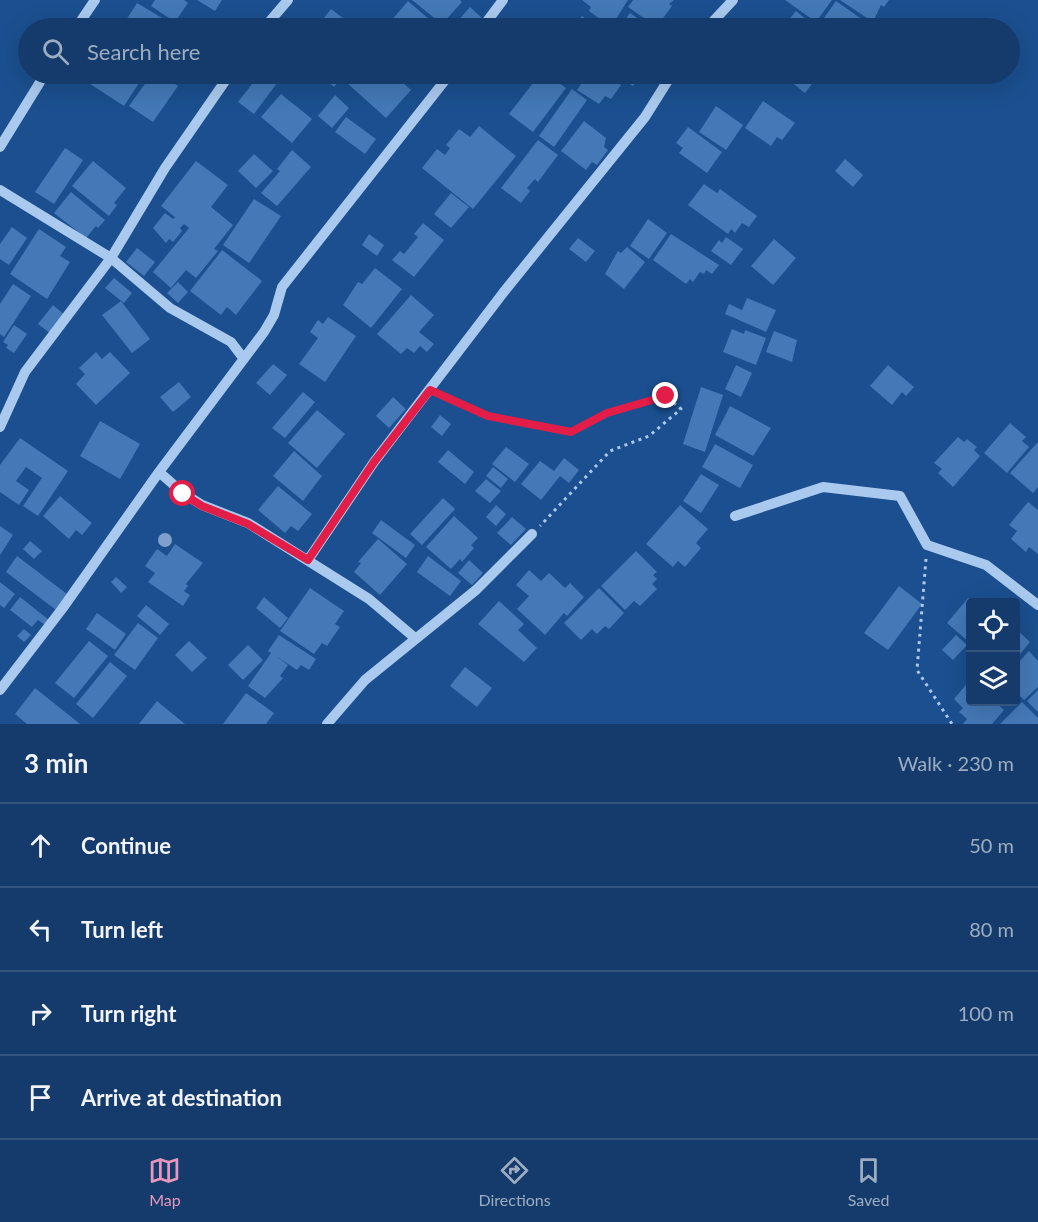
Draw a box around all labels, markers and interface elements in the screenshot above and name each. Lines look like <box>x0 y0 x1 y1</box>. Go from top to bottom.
search box <box>18 18 1020 84</box>
icon: search <box>39 35 72 68</box>
text: Search here <box>87 38 200 65</box>
route end <box>652 382 678 408</box>
route start <box>169 480 195 506</box>
map controls <box>966 598 1020 706</box>
button: locate <box>966 598 1020 652</box>
button: layers <box>966 652 1020 706</box>
text: 3 min <box>24 747 88 779</box>
text: Walk · 230 m <box>898 751 1014 775</box>
icon: ahead <box>24 829 57 862</box>
text: Continue <box>81 832 171 859</box>
text: 50 m <box>969 833 1014 857</box>
icon: left <box>24 913 57 946</box>
text: Turn left <box>81 916 163 943</box>
text: 80 m <box>969 917 1014 941</box>
icon: right <box>24 997 57 1030</box>
text: Turn right <box>81 1000 176 1027</box>
text: 100 m <box>958 1001 1014 1025</box>
icon: arrive <box>24 1081 57 1114</box>
text: Arrive at destination <box>81 1084 282 1111</box>
tab: Map <box>148 1154 181 1209</box>
tab: Directions <box>478 1154 551 1209</box>
tab: Saved <box>848 1154 889 1209</box>

